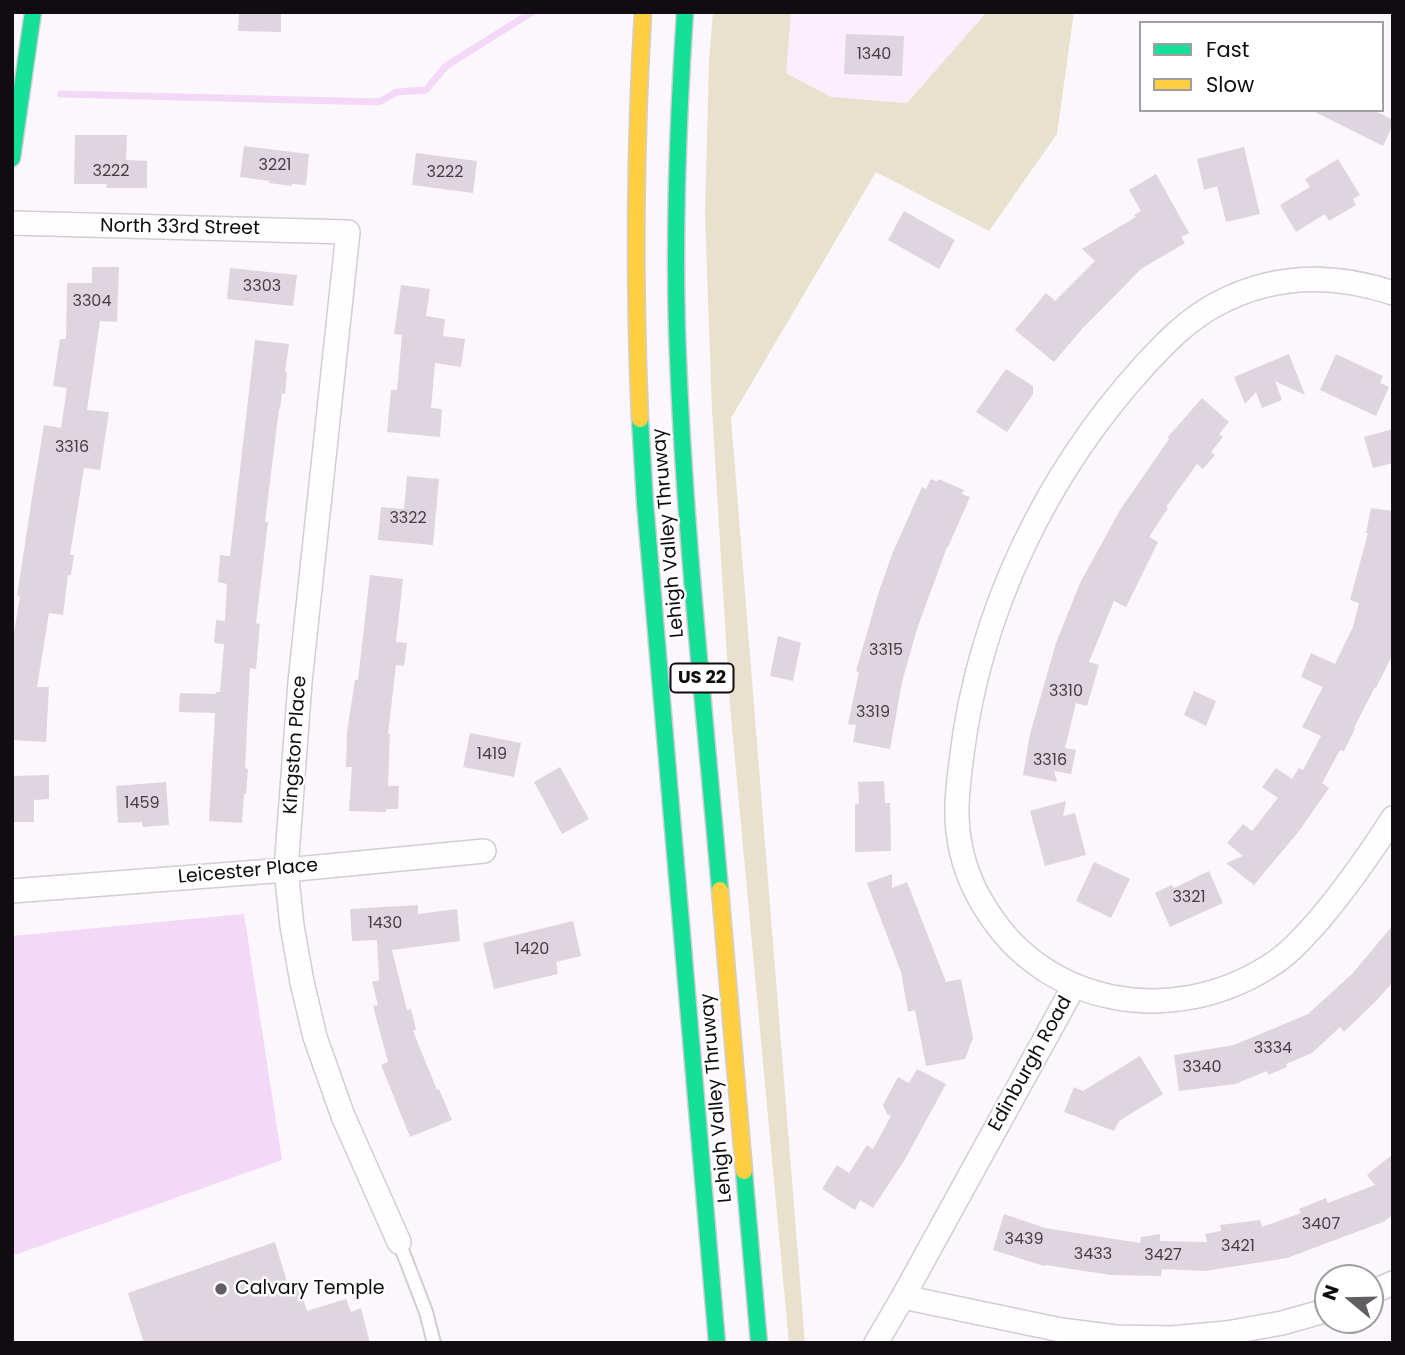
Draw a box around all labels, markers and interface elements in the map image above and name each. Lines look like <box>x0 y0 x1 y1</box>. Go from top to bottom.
legend <box>1139 21 1384 112</box>
text: Fast <box>1206 35 1249 64</box>
house number: 1340 <box>857 45 891 65</box>
text: Slow <box>1206 70 1254 99</box>
house number: 3221 <box>259 156 291 176</box>
house number: 3222 <box>92 162 130 182</box>
house number: 3222 <box>426 163 464 183</box>
street label: North 33rd Street <box>100 215 260 241</box>
house number: 3303 <box>243 277 281 297</box>
house number: 3304 <box>73 292 111 312</box>
street label: Lehigh Valley Thruway <box>648 427 690 639</box>
house number: 3316 <box>55 438 89 458</box>
house number: 3322 <box>389 509 427 529</box>
house number: 3315 <box>869 641 903 661</box>
road number: US 22 <box>670 664 734 692</box>
street label: Kingston Place <box>280 675 312 815</box>
house number: 3310 <box>1049 682 1083 702</box>
house number: 3319 <box>856 703 890 723</box>
house number: 1419 <box>477 745 507 765</box>
house number: 3316 <box>1033 751 1067 771</box>
house number: 1459 <box>124 794 160 814</box>
street label: Leicester Place <box>177 855 319 889</box>
house number: 3321 <box>1172 888 1206 908</box>
house number: 1430 <box>368 914 402 934</box>
house number: 1420 <box>515 940 549 960</box>
street label: Lehigh Valley Thruway <box>696 992 738 1204</box>
street label: Edinburgh Road <box>984 992 1078 1136</box>
house number: 3334 <box>1254 1039 1292 1059</box>
house number: 3340 <box>1183 1058 1221 1078</box>
house number: 3407 <box>1302 1215 1340 1235</box>
house number: 3439 <box>1005 1230 1043 1250</box>
house number: 3421 <box>1221 1237 1255 1257</box>
house number: 3433 <box>1074 1245 1112 1265</box>
house number: 3427 <box>1144 1246 1182 1266</box>
north arrow <box>1314 1264 1384 1334</box>
place label: Calvary Temple <box>235 1278 384 1300</box>
marker: Calvary Temple <box>213 1281 229 1297</box>
text: N <box>1315 1282 1346 1304</box>

